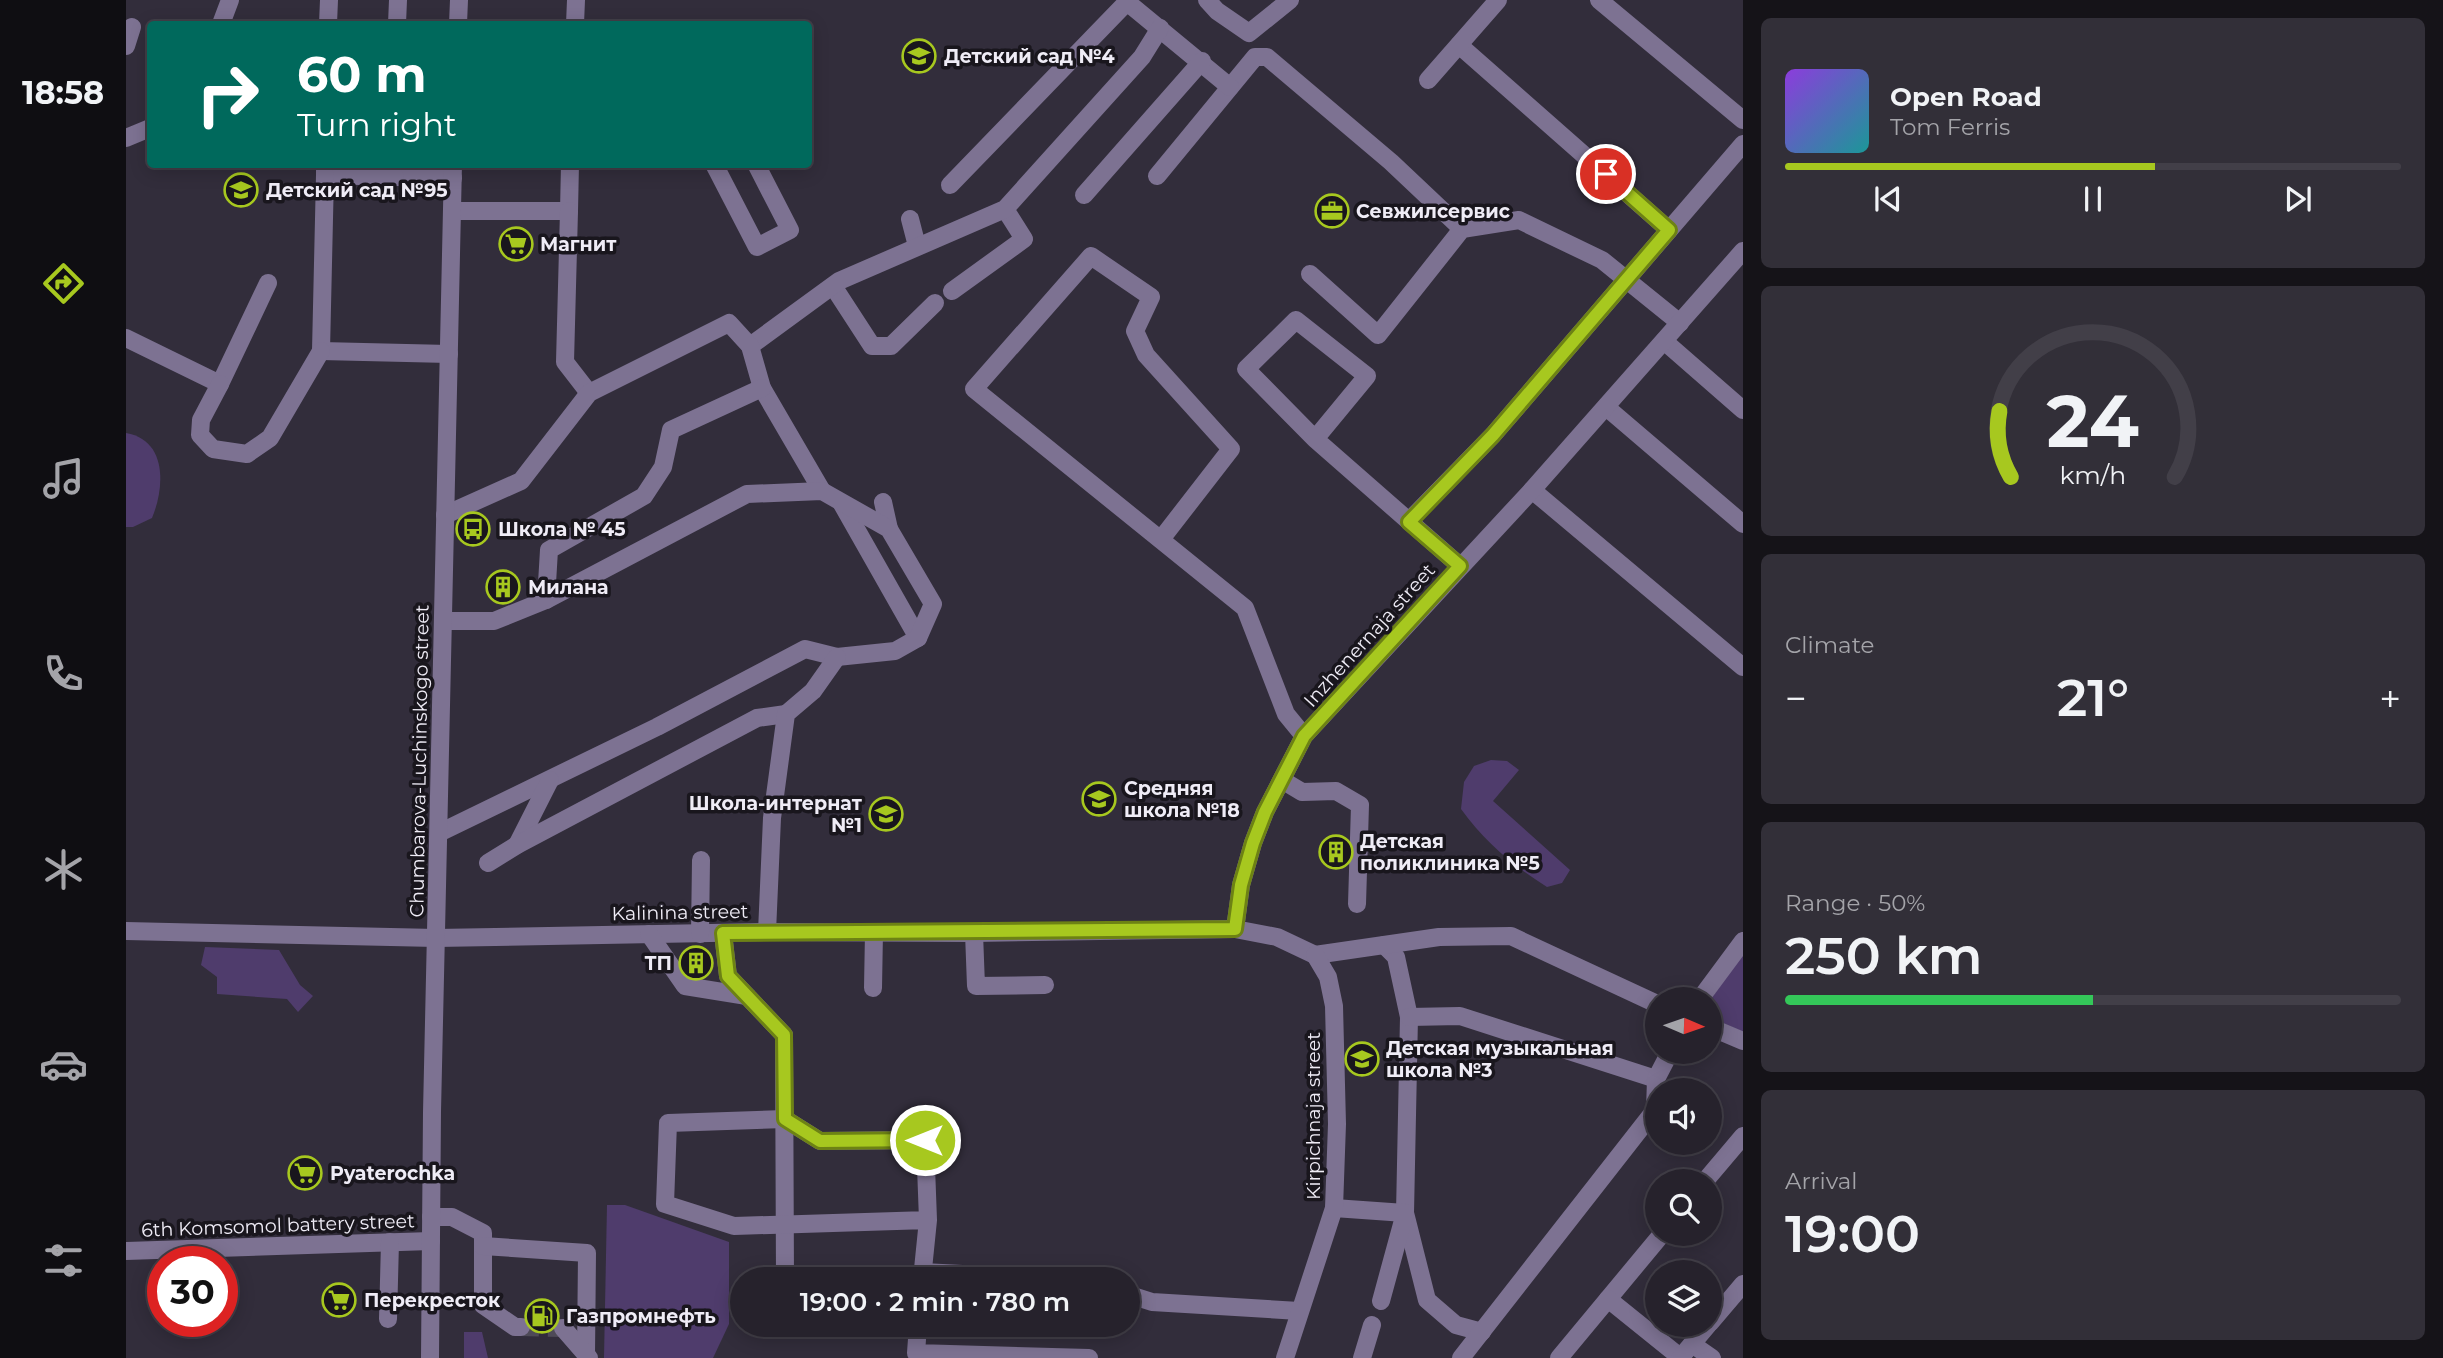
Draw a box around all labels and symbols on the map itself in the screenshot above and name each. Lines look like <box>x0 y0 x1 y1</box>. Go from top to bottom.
school or university icon: Детский сад №4 <box>900 37 938 75</box>
place label: Детский сад №4 <box>944 45 1115 68</box>
pin <box>1576 144 1636 204</box>
school or university icon: Детский сад №95 <box>222 171 260 209</box>
place label: Детский сад №95 <box>266 179 448 202</box>
office icon: Севжилсервис <box>1313 192 1351 230</box>
place label: Севжилсервис <box>1356 200 1510 223</box>
supermarket icon: Магнит <box>497 225 535 263</box>
place label: Магнит <box>540 233 617 256</box>
bus stop icon: Школа № 45 <box>454 510 492 548</box>
place label: Школа № 45 <box>498 518 625 541</box>
street label: Inzhenernaja street <box>1299 559 1440 712</box>
building icon: Милана <box>484 568 522 606</box>
place label: Милана <box>528 576 609 599</box>
street label: Chumbarova-Luchinskogo street <box>405 604 434 918</box>
place label: Средняя школа №18 <box>1124 777 1240 822</box>
school or university icon: Средняя школа №18 <box>1080 780 1118 818</box>
place label: Школа-интернат №1 <box>689 792 863 837</box>
school or university icon: Школа-интернат №1 <box>867 795 905 833</box>
place label: Детская поликлиника №5 <box>1360 830 1540 875</box>
building icon: Детская поликлиника №5 <box>1317 833 1355 871</box>
street label: Kalinina street <box>611 900 749 925</box>
building icon: ТП <box>677 944 715 982</box>
place label: ТП <box>644 952 672 975</box>
north arrow <box>1645 987 1722 1064</box>
street label: Kirpichnaja street <box>1302 1032 1325 1200</box>
place label: Детская музыкальная школа №3 <box>1386 1037 1614 1082</box>
school or university icon: Детская музыкальная школа №3 <box>1343 1040 1381 1078</box>
position arrow <box>888 1103 962 1177</box>
supermarket icon: Pyaterochka <box>286 1154 324 1192</box>
place label: Pyaterochka <box>330 1162 455 1185</box>
street label: 6th Komsomol battery street <box>141 1209 415 1242</box>
speed limit sign: 30 <box>147 1246 238 1337</box>
supermarket icon: Перекресток <box>320 1281 358 1319</box>
place label: Перекресток <box>364 1289 501 1312</box>
fuel station icon: Газпромнефть <box>523 1297 561 1335</box>
place label: Газпромнефть <box>566 1305 716 1328</box>

